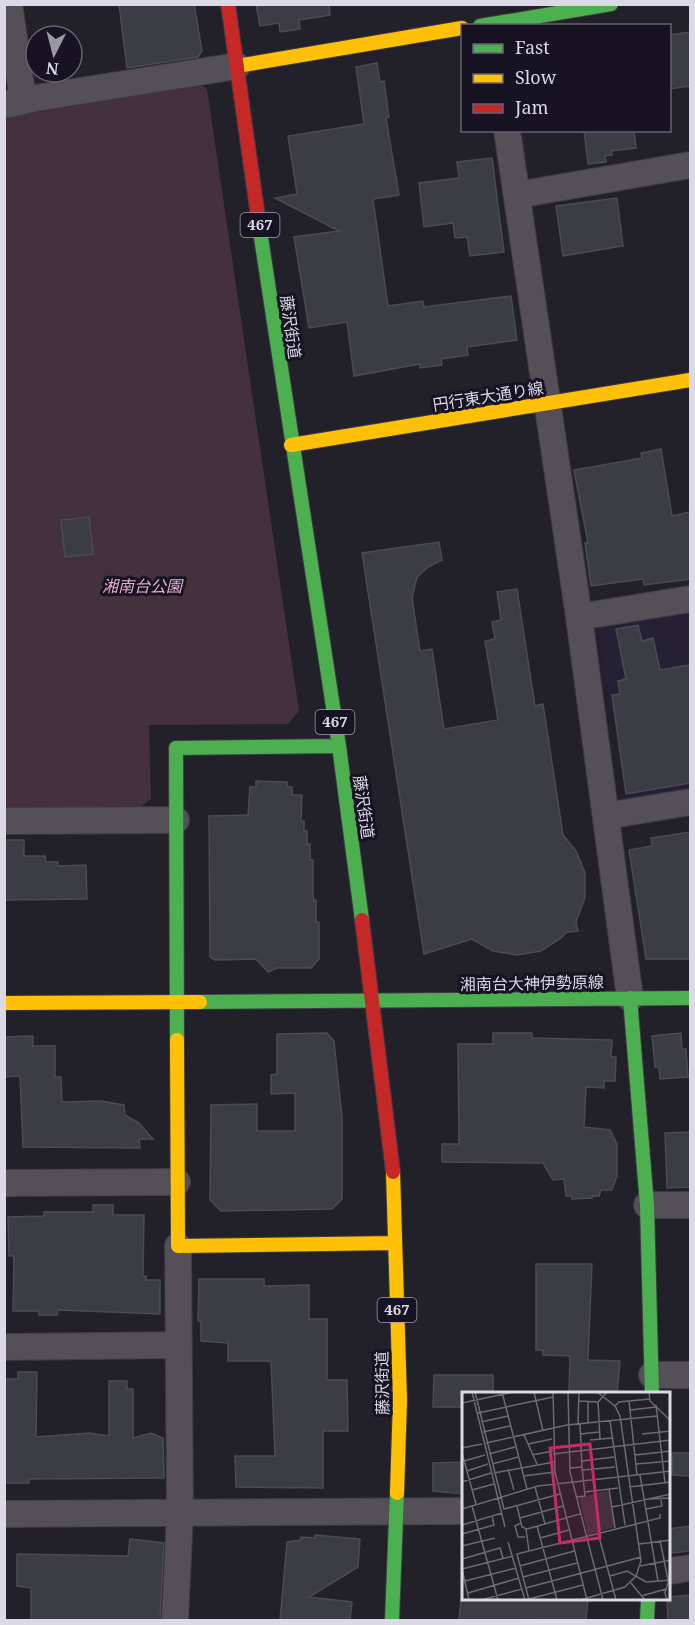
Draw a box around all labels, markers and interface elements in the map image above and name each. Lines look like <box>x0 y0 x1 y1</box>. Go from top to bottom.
north arrow <box>24 24 84 84</box>
legend <box>461 24 671 132</box>
text: Fast <box>515 35 550 59</box>
text: N <box>45 57 60 81</box>
text: Slow <box>515 65 557 89</box>
text: Jam <box>514 95 549 119</box>
road number: 467 <box>240 213 280 237</box>
street label: 藤沢街道 <box>276 294 306 360</box>
street label: 円行東大通り線 <box>431 376 545 416</box>
park label: 湘南台公園 <box>102 575 184 597</box>
road number: 467 <box>316 710 354 734</box>
street label: 藤沢街道 <box>349 774 379 840</box>
street label: 湘南台大神伊勢原線 <box>460 971 604 995</box>
road number: 467 <box>378 1298 416 1322</box>
street label: 藤沢街道 <box>370 1351 394 1415</box>
inset map <box>462 1392 671 1601</box>

